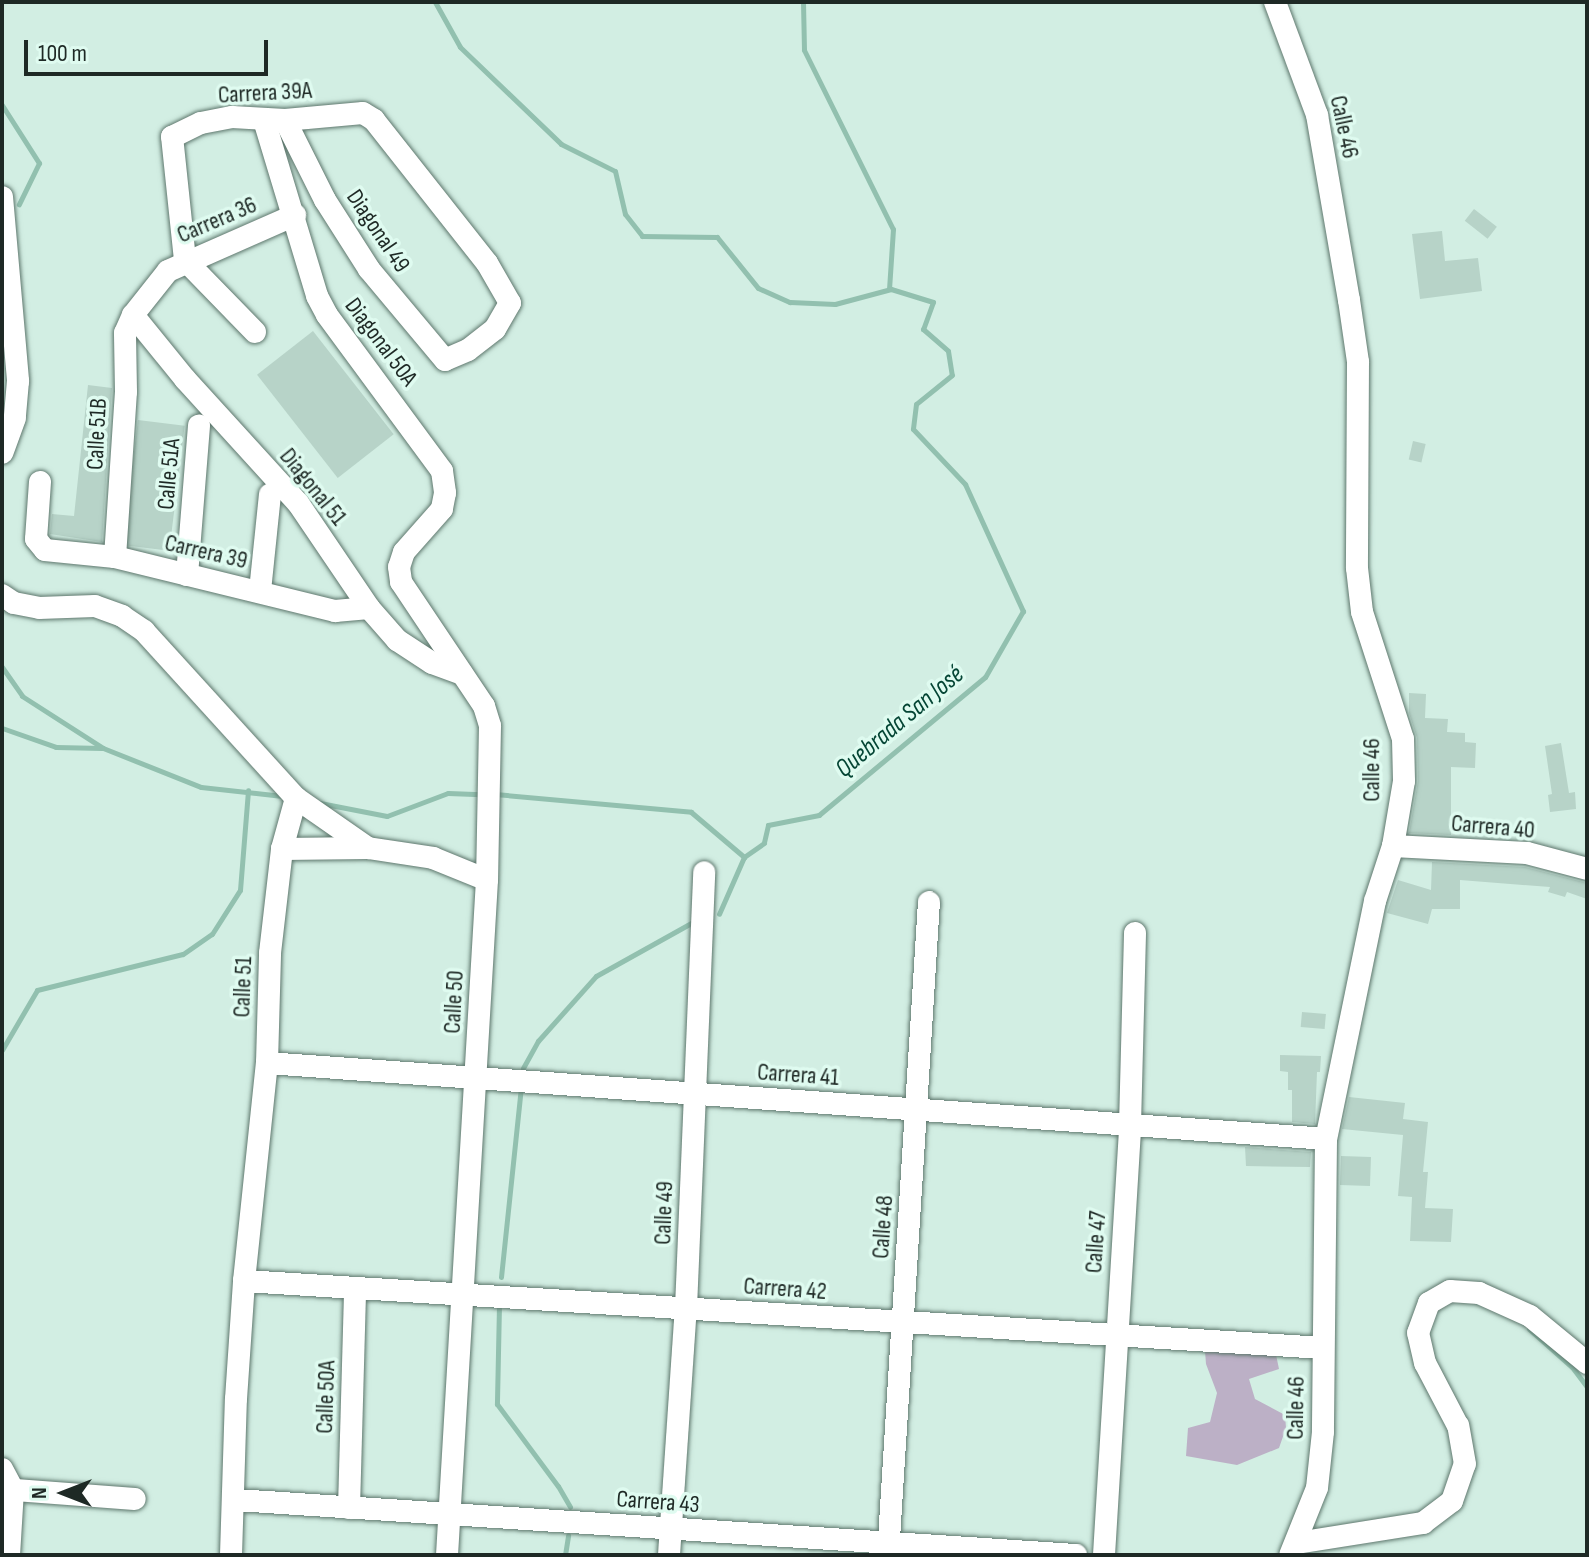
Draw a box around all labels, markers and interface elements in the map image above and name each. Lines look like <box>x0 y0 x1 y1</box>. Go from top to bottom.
scale bar <box>28 24 272 74</box>
text: 100 m <box>38 39 87 68</box>
street label: Carrera 39A <box>217 76 313 110</box>
street label: Calle 46 <box>1323 93 1365 161</box>
street label: Diagonal 49 <box>340 184 416 278</box>
street label: Carrera 36 <box>173 190 261 250</box>
street label: Diagonal 50A <box>338 292 424 392</box>
street label: Calle 51B <box>81 397 113 471</box>
street label: Calle 51A <box>152 437 186 511</box>
street label: Diagonal 51 <box>273 443 353 531</box>
street label: Carrera 39 <box>162 529 250 575</box>
water label: Quebrada San José <box>829 659 971 785</box>
street label: Calle 46 <box>1358 738 1386 802</box>
street label: Carrera 40 <box>1450 809 1536 845</box>
street label: Calle 51 <box>228 956 258 1018</box>
street label: Calle 50 <box>438 970 470 1034</box>
street label: Carrera 41 <box>756 1058 840 1092</box>
street label: Calle 49 <box>648 1181 680 1245</box>
street label: Calle 48 <box>866 1194 900 1260</box>
street label: Calle 47 <box>1079 1210 1113 1274</box>
street label: Carrera 42 <box>743 1272 827 1306</box>
street label: Calle 50A <box>310 1360 342 1434</box>
street label: Calle 46 <box>1281 1376 1311 1440</box>
north arrow <box>24 1453 104 1533</box>
street label: Carrera 43 <box>615 1485 701 1519</box>
text: N <box>26 1487 53 1499</box>

